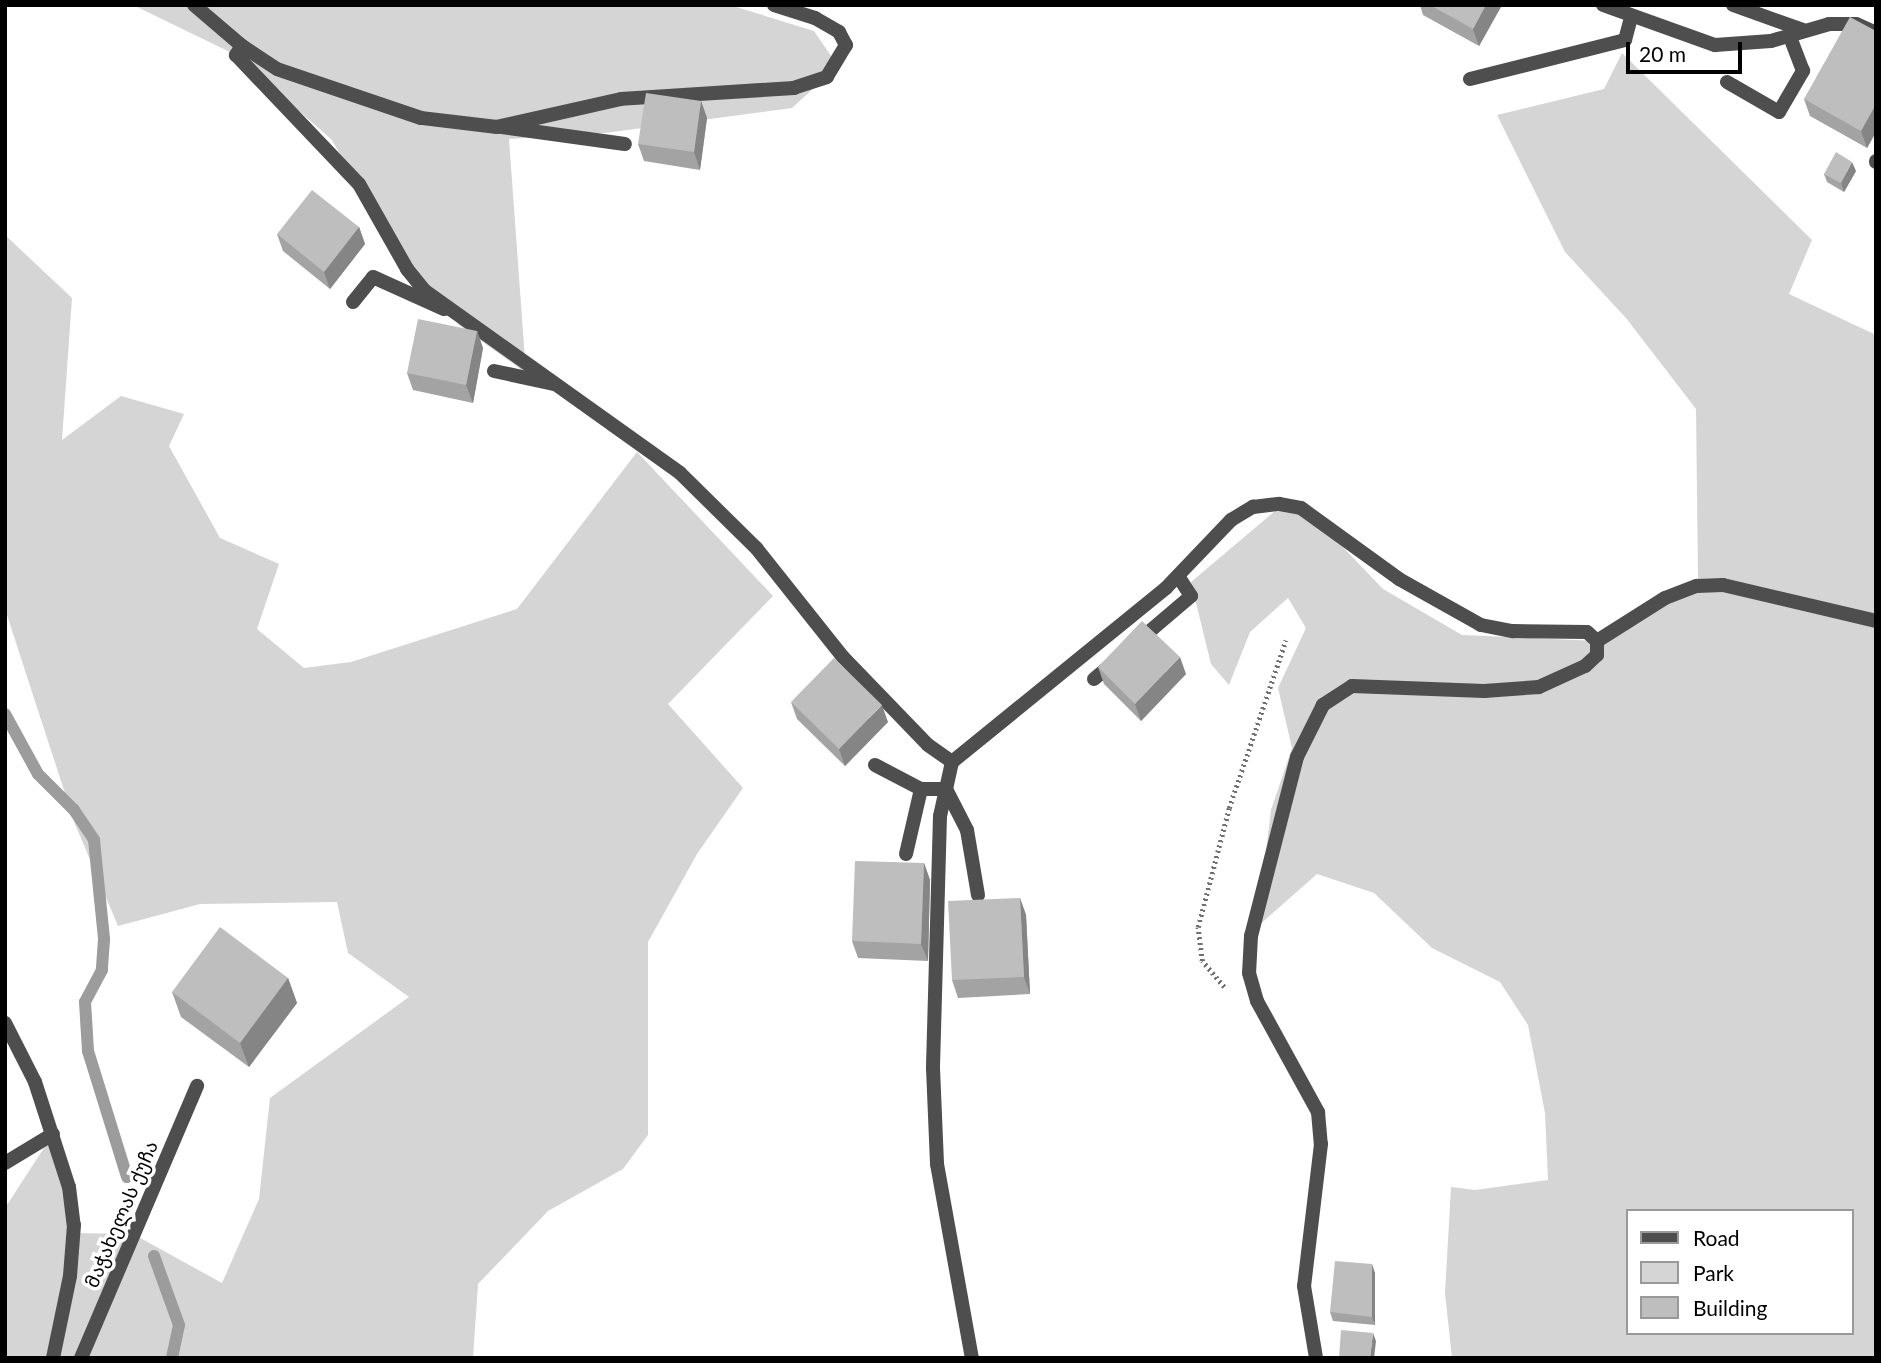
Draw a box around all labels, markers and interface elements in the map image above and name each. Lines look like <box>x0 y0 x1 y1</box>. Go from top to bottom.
scale bar <box>1629 28 1744 72</box>
text: 20 m <box>1639 41 1686 66</box>
street label: მაჭახელას ქუჩა <box>80 1137 162 1291</box>
legend <box>1626 1209 1853 1335</box>
text: Road <box>1693 1225 1740 1250</box>
text: Park <box>1693 1260 1734 1285</box>
text: Building <box>1693 1295 1768 1320</box>

